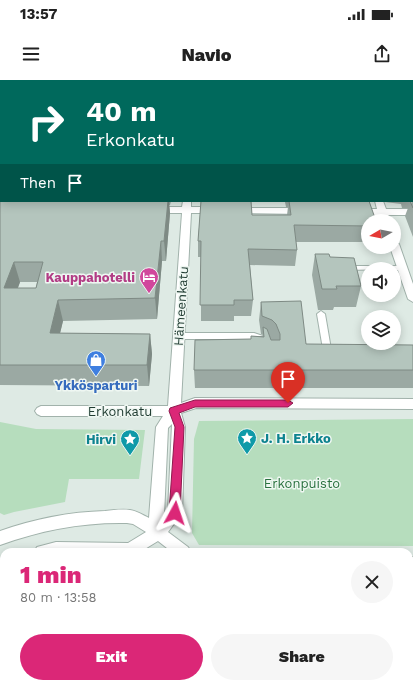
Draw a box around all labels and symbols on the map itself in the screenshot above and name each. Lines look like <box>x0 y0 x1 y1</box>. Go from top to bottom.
north arrow <box>361 214 401 254</box>
hotel icon: Kauppahotelli <box>138 266 160 294</box>
street label: Hämeenkatu <box>171 266 191 346</box>
place label: Kauppahotelli <box>45 270 135 285</box>
shop icon: Ykkösparturi <box>85 349 107 377</box>
pin <box>271 362 305 403</box>
place label: Ykkösparturi <box>54 378 138 393</box>
street label: Erkonkatu <box>88 404 152 419</box>
place icon: J. H. Erkko <box>236 427 258 455</box>
place icon: Hirvi <box>119 428 141 456</box>
place label: J. H. Erkko <box>261 431 331 446</box>
place label: Hirvi <box>86 432 116 447</box>
park label: Erkonpuisto <box>264 476 340 491</box>
position arrow <box>154 492 196 534</box>

